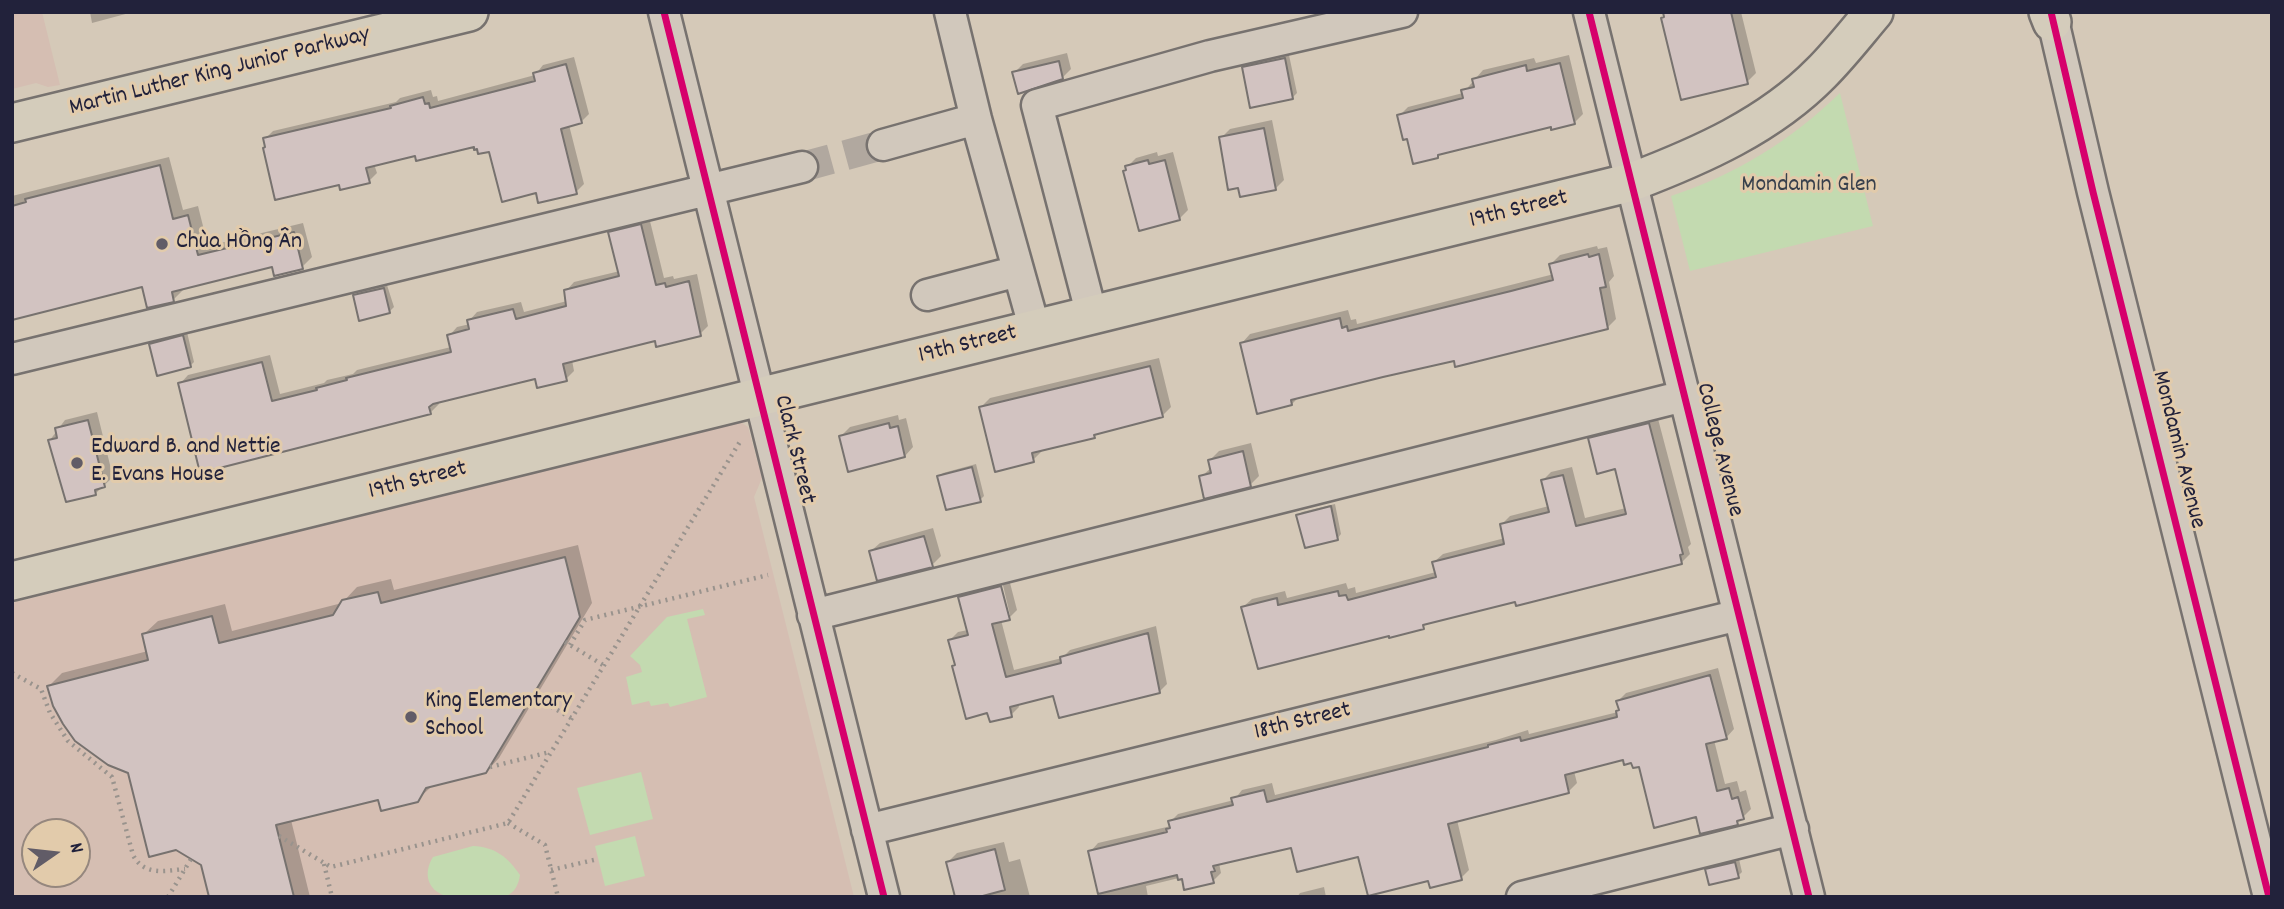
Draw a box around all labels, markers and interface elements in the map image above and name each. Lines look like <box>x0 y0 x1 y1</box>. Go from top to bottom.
street label: Martin Luther King Junior Parkway <box>67 22 373 124</box>
park label: Mondamin Glen <box>1741 173 1877 201</box>
street label: 19th Street <box>1467 185 1571 237</box>
place label: Chùa Hồng Ân <box>176 230 302 258</box>
marker: Chùa Hồng Ân <box>154 236 170 252</box>
street label: 19th Street <box>916 320 1020 372</box>
street label: Mondamin Avenue <box>2143 368 2211 532</box>
street label: College Avenue <box>1687 380 1749 520</box>
street label: Clark Street <box>766 392 820 508</box>
place label: Edward B. and Nettie E. Evans House <box>91 435 281 491</box>
marker: Edward B. and Nettie E. Evans House <box>69 455 85 471</box>
street label: 19th Street <box>366 456 470 508</box>
place label: King Elementary School <box>425 689 572 745</box>
street label: 18th Street <box>1252 697 1354 749</box>
marker: King Elementary School <box>403 709 419 725</box>
north arrow <box>21 818 91 888</box>
text: N <box>61 840 89 856</box>

